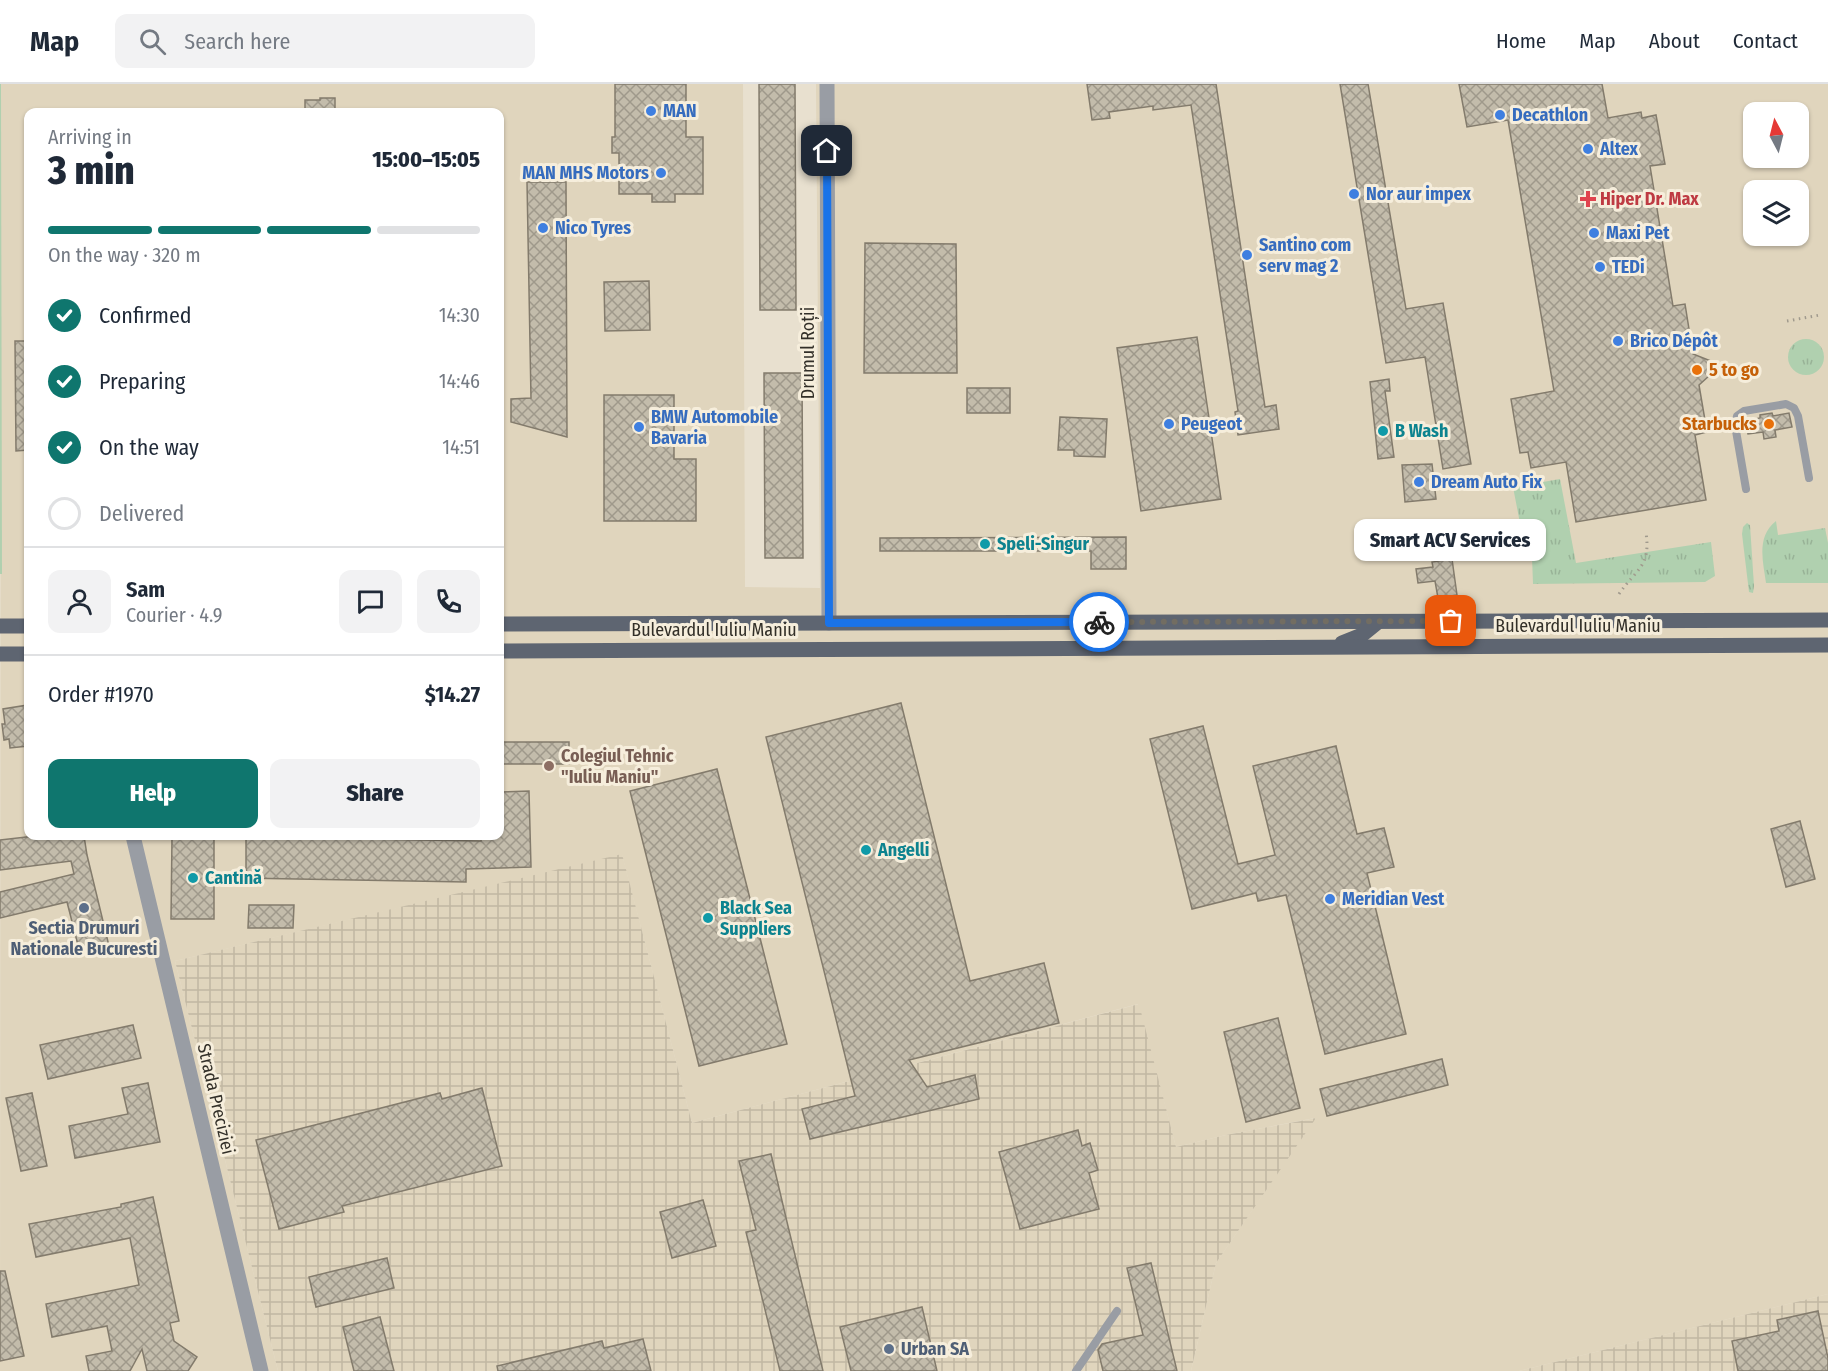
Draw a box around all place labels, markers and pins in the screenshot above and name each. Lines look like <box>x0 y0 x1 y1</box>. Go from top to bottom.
place label: MAN <box>663 100 697 122</box>
marker: MAN <box>644 104 658 118</box>
place label: Decathlon <box>1512 104 1588 126</box>
marker: Decathlon <box>1493 108 1507 122</box>
pin <box>801 125 852 176</box>
place label: Altex <box>1599 138 1639 160</box>
marker: Altex <box>1581 142 1595 156</box>
place label: MAN MHS Motors <box>522 162 649 184</box>
marker: MAN MHS Motors <box>654 166 668 180</box>
place label: Nor aur impex <box>1366 183 1471 205</box>
marker: Nor aur impex <box>1347 187 1361 201</box>
place label: Hiper Dr. Max <box>1600 188 1699 210</box>
marker: Hiper Dr. Max <box>1581 192 1595 206</box>
place label: Nico Tyres <box>555 217 631 239</box>
marker: Nico Tyres <box>536 221 550 235</box>
place label: Maxi Pet <box>1606 222 1670 244</box>
marker: Maxi Pet <box>1587 226 1601 240</box>
place label: Santino com serv mag 2 <box>1259 234 1351 277</box>
marker: Santino com serv mag 2 <box>1240 248 1254 262</box>
place label: TEDi <box>1612 256 1645 278</box>
marker: TEDi <box>1593 260 1607 274</box>
place label: Brico Dépôt <box>1630 330 1718 352</box>
marker: Brico Dépôt <box>1611 334 1625 348</box>
place label: 5 to go <box>1709 359 1759 381</box>
marker: 5 to go <box>1690 363 1704 377</box>
place label: BMW Automobile Bavaria <box>651 406 778 449</box>
place label: Peugeot <box>1181 413 1243 435</box>
place label: Starbucks <box>1682 413 1757 435</box>
marker: Peugeot <box>1162 417 1176 431</box>
marker: Starbucks <box>1762 417 1776 431</box>
marker: BMW Automobile Bavaria <box>632 420 646 434</box>
place label: B Wash <box>1395 420 1448 442</box>
marker: B Wash <box>1376 424 1390 438</box>
place label: Dream Auto Fix <box>1431 471 1543 493</box>
marker: Dream Auto Fix <box>1412 475 1426 489</box>
callout: Smart ACV Services <box>1355 519 1547 561</box>
place label: Speli-Singur <box>997 533 1089 555</box>
marker: Speli-Singur <box>978 537 992 551</box>
pin <box>1425 595 1476 646</box>
place label: Colegiul Tehnic "Iuliu Maniu" <box>561 745 674 788</box>
marker: Colegiul Tehnic "Iuliu Maniu" <box>542 759 556 773</box>
place label: Angelli <box>877 839 929 861</box>
marker: Angelli <box>859 843 873 857</box>
place label: Cantină <box>205 867 262 889</box>
marker: Cantină <box>186 871 200 885</box>
place label: Meridian Vest <box>1342 888 1445 910</box>
marker: Meridian Vest <box>1323 892 1337 906</box>
place label: Black Sea Suppliers <box>720 897 792 940</box>
marker: Sectia Drumuri Nationale Bucuresti <box>77 901 91 915</box>
marker: Black Sea Suppliers <box>701 911 715 925</box>
place label: Sectia Drumuri Nationale Bucuresti <box>11 917 157 960</box>
place label: Urban SA <box>901 1338 969 1360</box>
marker: Urban SA <box>882 1342 896 1356</box>

